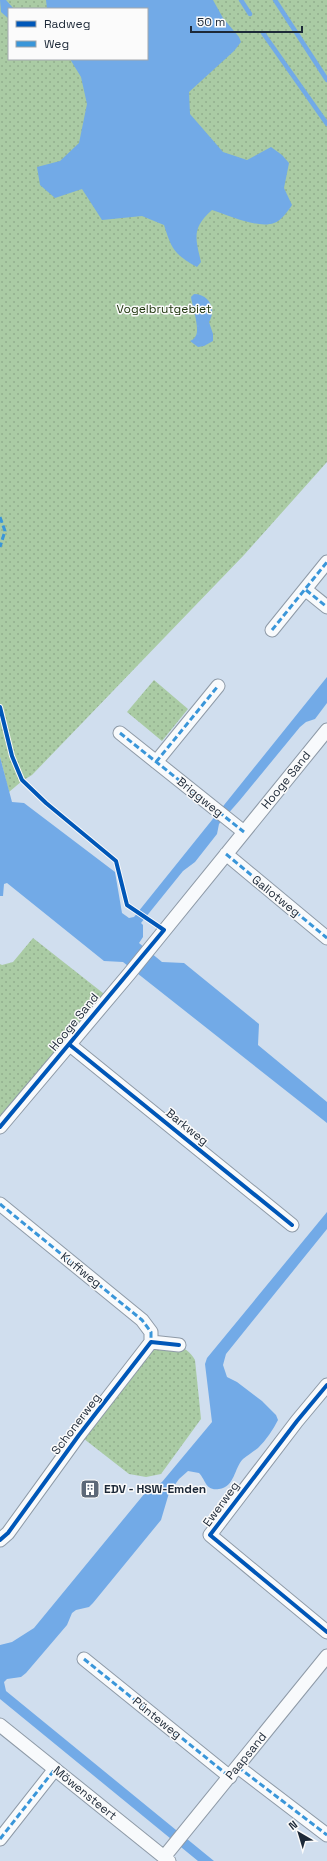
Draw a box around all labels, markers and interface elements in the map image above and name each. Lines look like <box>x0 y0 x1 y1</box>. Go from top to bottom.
legend <box>8 8 148 60</box>
scale bar <box>191 8 302 34</box>
text: 50 m <box>197 14 225 30</box>
text: Radweg <box>44 16 90 32</box>
text: Weg <box>44 36 69 52</box>
park label: Vogelbrutgebiet <box>117 301 211 317</box>
street label: Hooge Sand <box>258 748 314 812</box>
street label: Briggweg <box>174 773 226 821</box>
street label: Galiotweg <box>249 872 303 920</box>
street label: Hooge Sand <box>46 990 102 1054</box>
street label: Barkweg <box>162 1105 212 1149</box>
street label: Kuffweg <box>57 1249 105 1291</box>
street label: Schonerweg <box>48 1390 104 1458</box>
building icon: EDV - HSW-Emden <box>79 1478 101 1500</box>
street label: Ewerweg <box>199 1478 243 1530</box>
place label: EDV - HSW-Emden <box>104 1481 206 1497</box>
street label: Pünteweg <box>129 1693 185 1743</box>
street label: Paapsand <box>222 1729 270 1783</box>
street label: Möwensteert <box>50 1762 120 1824</box>
north arrow <box>279 1813 319 1853</box>
text: N <box>286 1817 300 1833</box>

